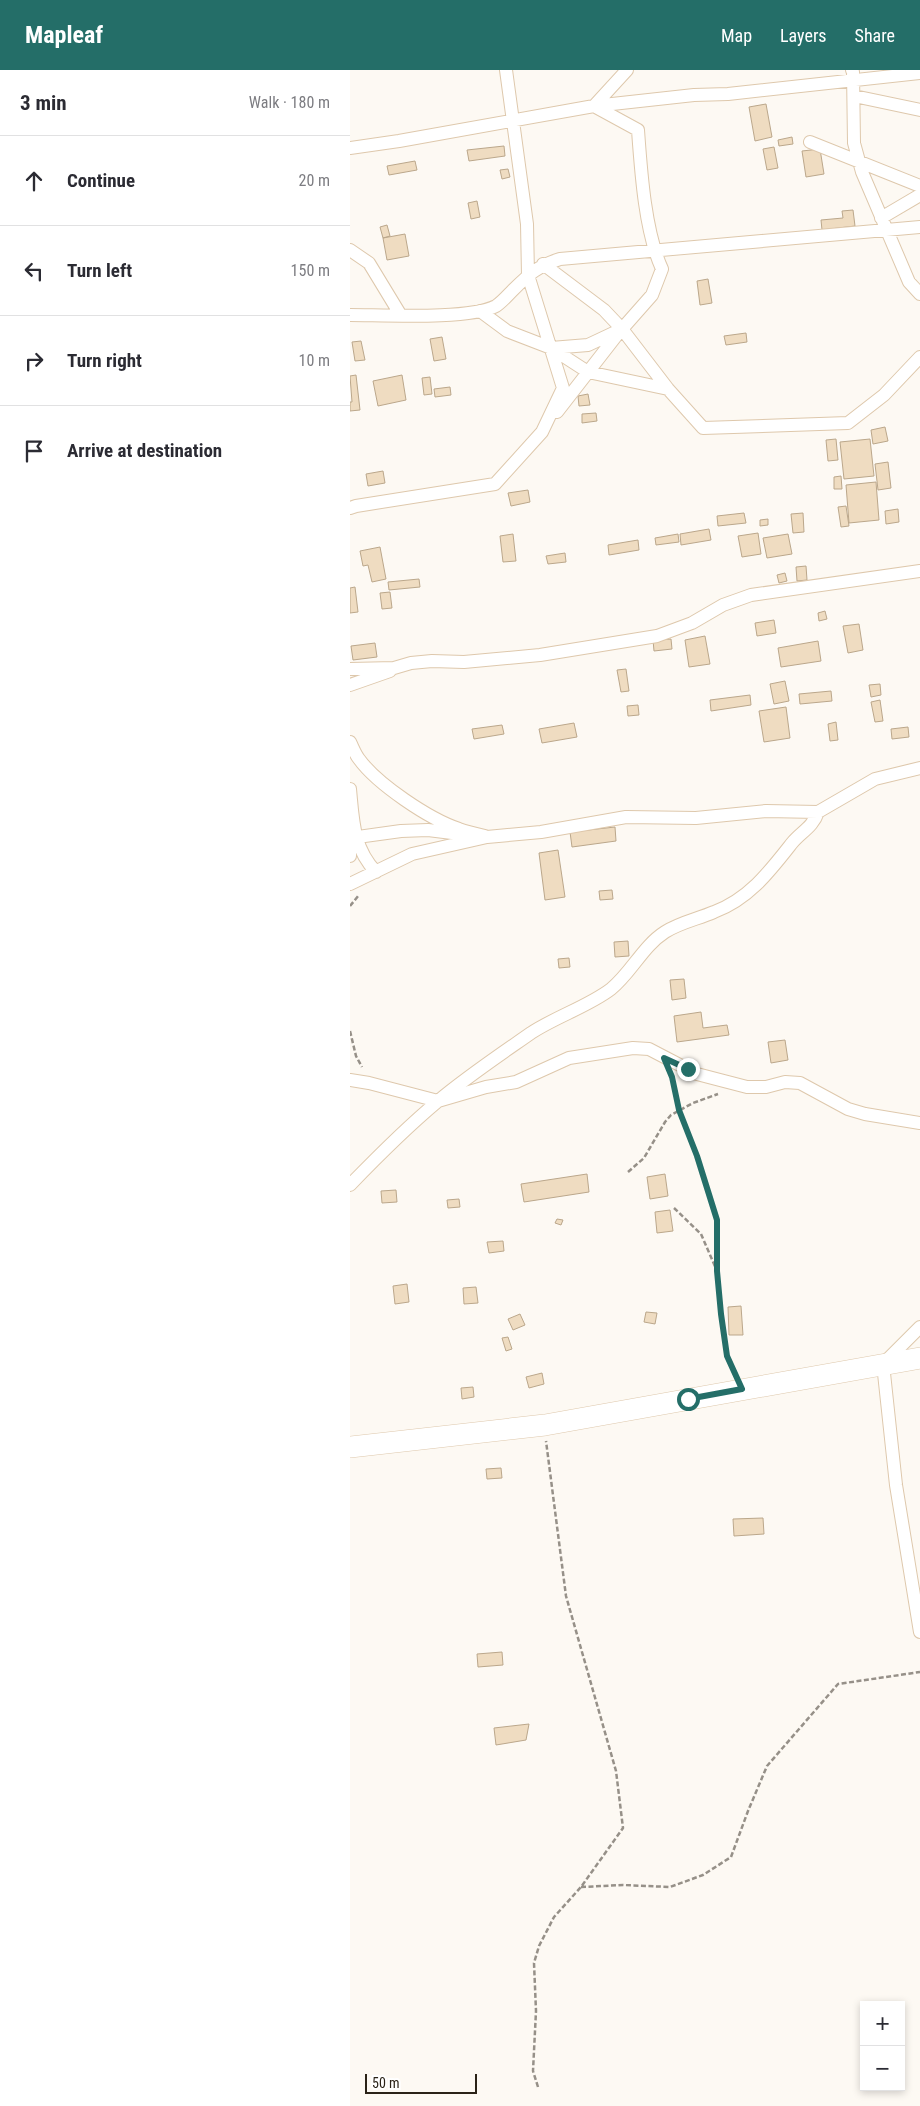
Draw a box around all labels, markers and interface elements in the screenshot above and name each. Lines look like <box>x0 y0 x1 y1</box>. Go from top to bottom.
text: Mapleaf <box>25 21 103 49</box>
text: Map <box>721 25 752 46</box>
text: Layers <box>780 25 827 46</box>
text: Share <box>855 25 895 46</box>
text: 3 min <box>20 91 67 115</box>
text: Walk · 180 m <box>249 93 330 112</box>
icon: ahead <box>20 167 48 195</box>
text: Continue <box>67 169 135 192</box>
text: 20 m <box>298 171 330 190</box>
icon: left <box>20 257 48 285</box>
text: Turn left <box>67 259 132 282</box>
text: 150 m <box>291 261 330 280</box>
icon: right <box>20 347 48 375</box>
text: Turn right <box>67 349 142 372</box>
text: 10 m <box>298 351 330 370</box>
icon: arrive <box>20 437 48 465</box>
text: Arrive at destination <box>67 439 222 462</box>
route end <box>677 1058 700 1081</box>
route start <box>677 1388 700 1411</box>
map controls <box>860 2001 905 2091</box>
button: + <box>860 2001 905 2046</box>
button: − <box>860 2046 905 2091</box>
scale bar <box>365 2071 478 2094</box>
text: 50 m <box>372 2075 400 2091</box>

